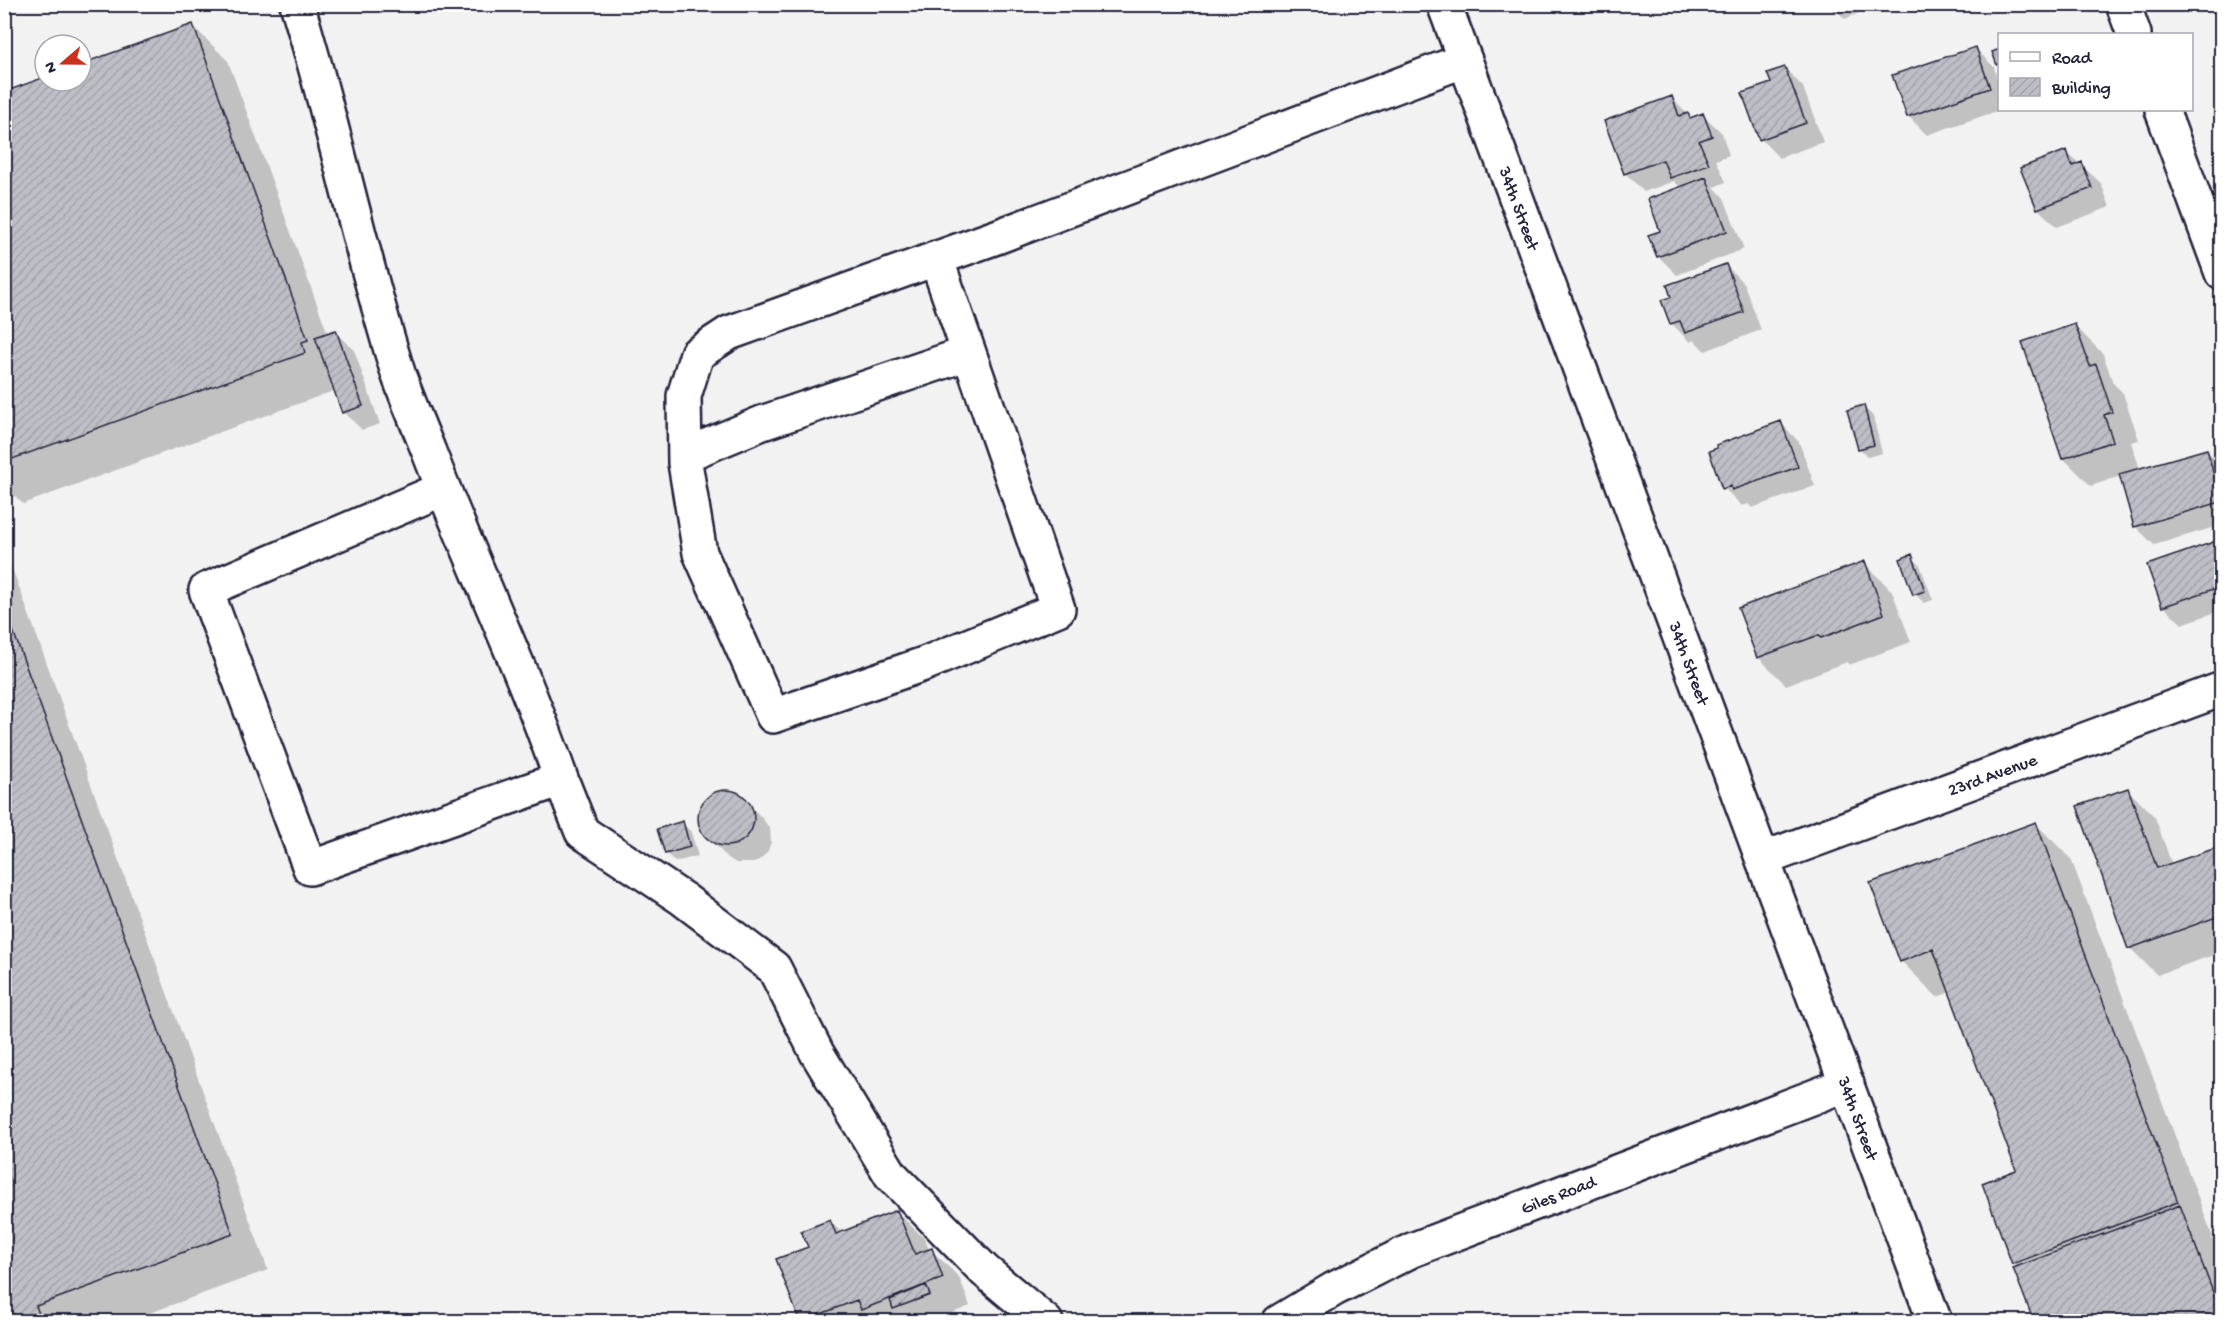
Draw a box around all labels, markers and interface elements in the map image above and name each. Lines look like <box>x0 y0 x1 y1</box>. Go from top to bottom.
north arrow <box>33 33 93 93</box>
legend <box>1998 33 2193 111</box>
text: Road <box>2052 49 2093 70</box>
text: N <box>41 58 63 75</box>
text: Building <box>2051 79 2111 100</box>
street label: 34th Street <box>1493 163 1543 255</box>
street label: 34th Street <box>1663 618 1713 710</box>
street label: 23rd Avenue <box>1945 750 2041 802</box>
street label: 34th Street <box>1832 1073 1882 1165</box>
street label: Giles Road <box>1518 1172 1601 1220</box>

